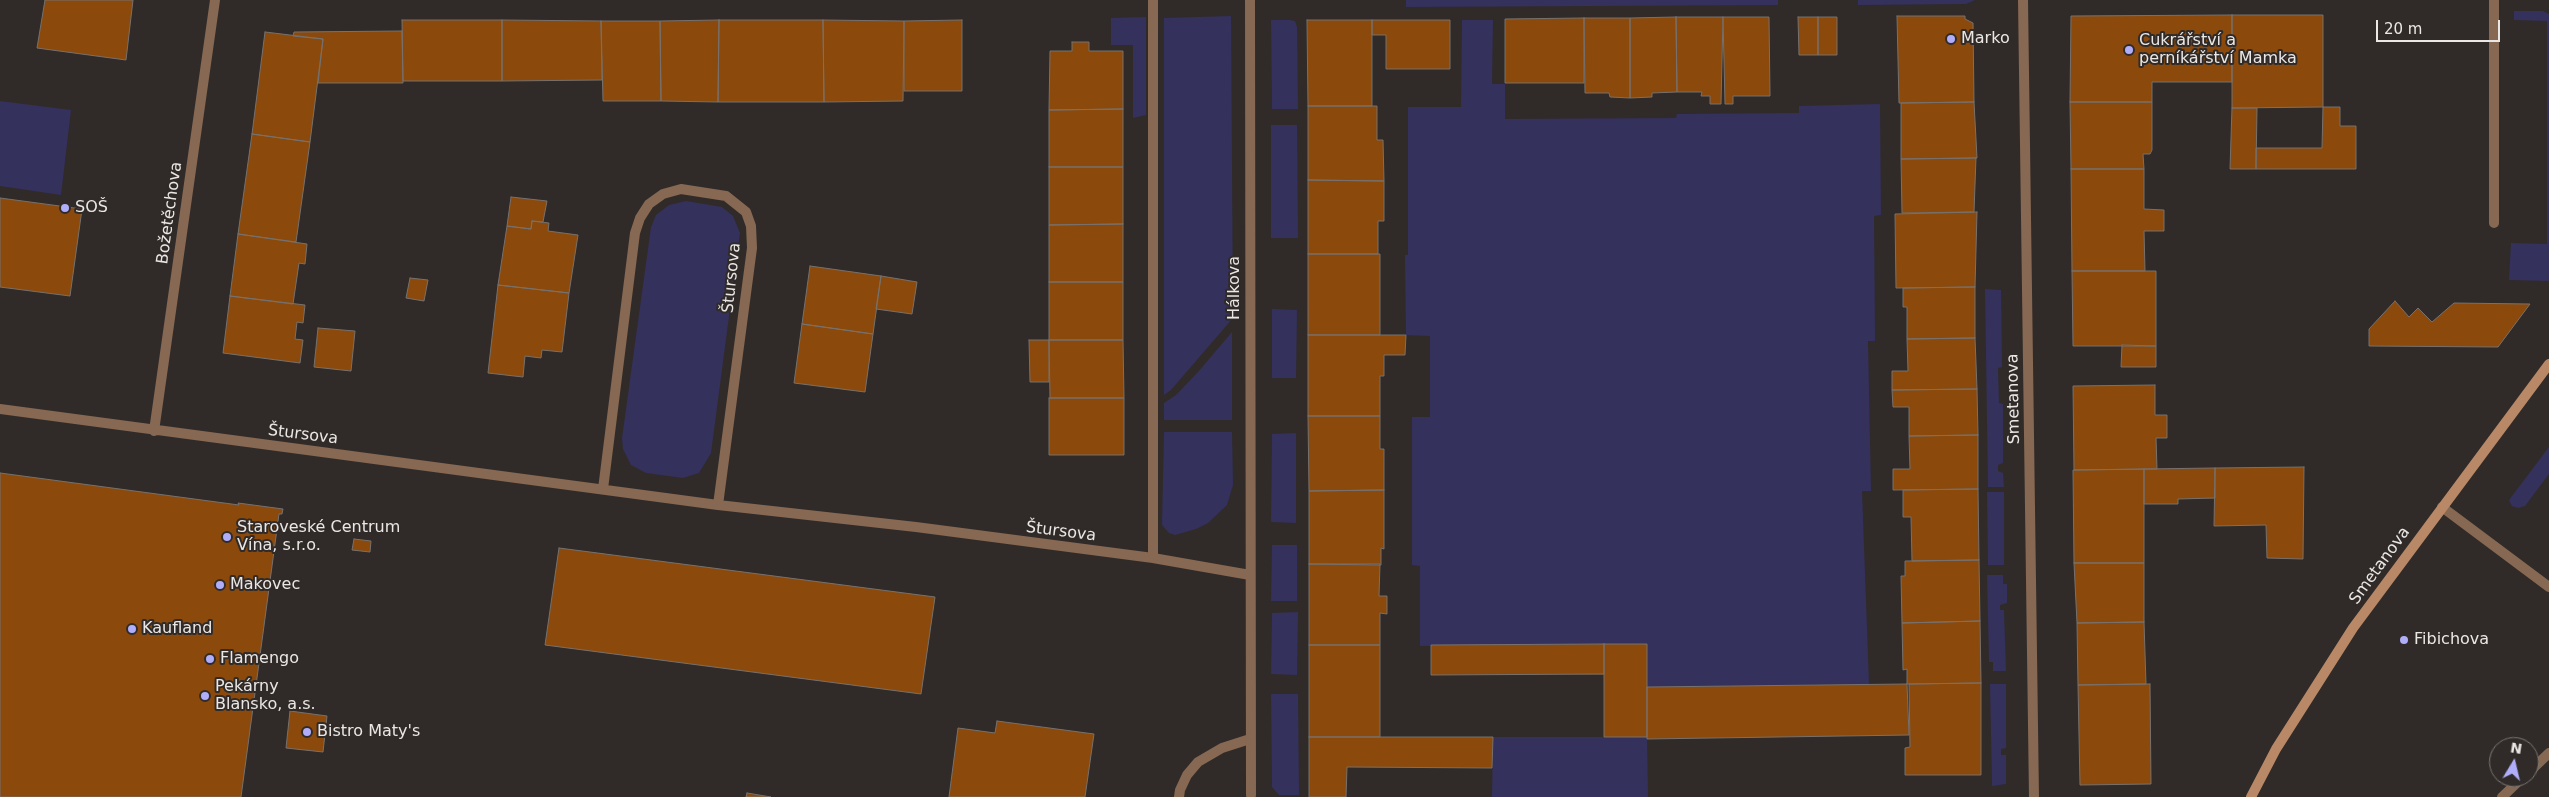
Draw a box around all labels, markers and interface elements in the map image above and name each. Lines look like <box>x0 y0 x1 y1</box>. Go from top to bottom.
scale bar <box>2379 10 2503 42</box>
text: 20 m <box>2384 20 2422 38</box>
place label: Marko <box>1961 29 2010 49</box>
place label: Cukrářství a perníkářství Mamka <box>2139 31 2297 69</box>
marker: Marko <box>1945 33 1957 45</box>
marker: Cukrářství a perníkářství Mamka <box>2123 44 2135 56</box>
street label: Božetěchova <box>153 161 187 265</box>
place label: SOŠ <box>75 198 108 218</box>
marker: SOŠ <box>59 202 71 214</box>
street label: Štursova <box>719 242 745 314</box>
street label: Hálkova <box>1225 256 1245 320</box>
street label: Smetanova <box>2004 353 2024 445</box>
street label: Štursova <box>267 421 339 449</box>
place label: Staroveské Centrum Vína, s.r.o. <box>237 518 400 556</box>
street label: Štursova <box>1025 518 1097 546</box>
street label: Smetanova <box>2346 524 2414 608</box>
marker: Staroveské Centrum Vína, s.r.o. <box>221 531 233 543</box>
place label: Makovec <box>230 575 300 595</box>
marker: Makovec <box>214 579 226 591</box>
place label: Kaufland <box>142 619 212 639</box>
marker: Kaufland <box>126 623 138 635</box>
place label: Fibichova <box>2414 630 2489 650</box>
marker: Fibichova <box>2398 634 2410 646</box>
place label: Flamengo <box>220 649 299 669</box>
marker: Flamengo <box>204 653 216 665</box>
place label: Pekárny Blansko, a.s. <box>215 677 316 715</box>
marker: Pekárny Blansko, a.s. <box>199 690 211 702</box>
place label: Bistro Maty's <box>317 722 420 742</box>
marker: Bistro Maty's <box>301 726 313 738</box>
north arrow <box>2489 737 2539 787</box>
text: N <box>2509 739 2523 757</box>

